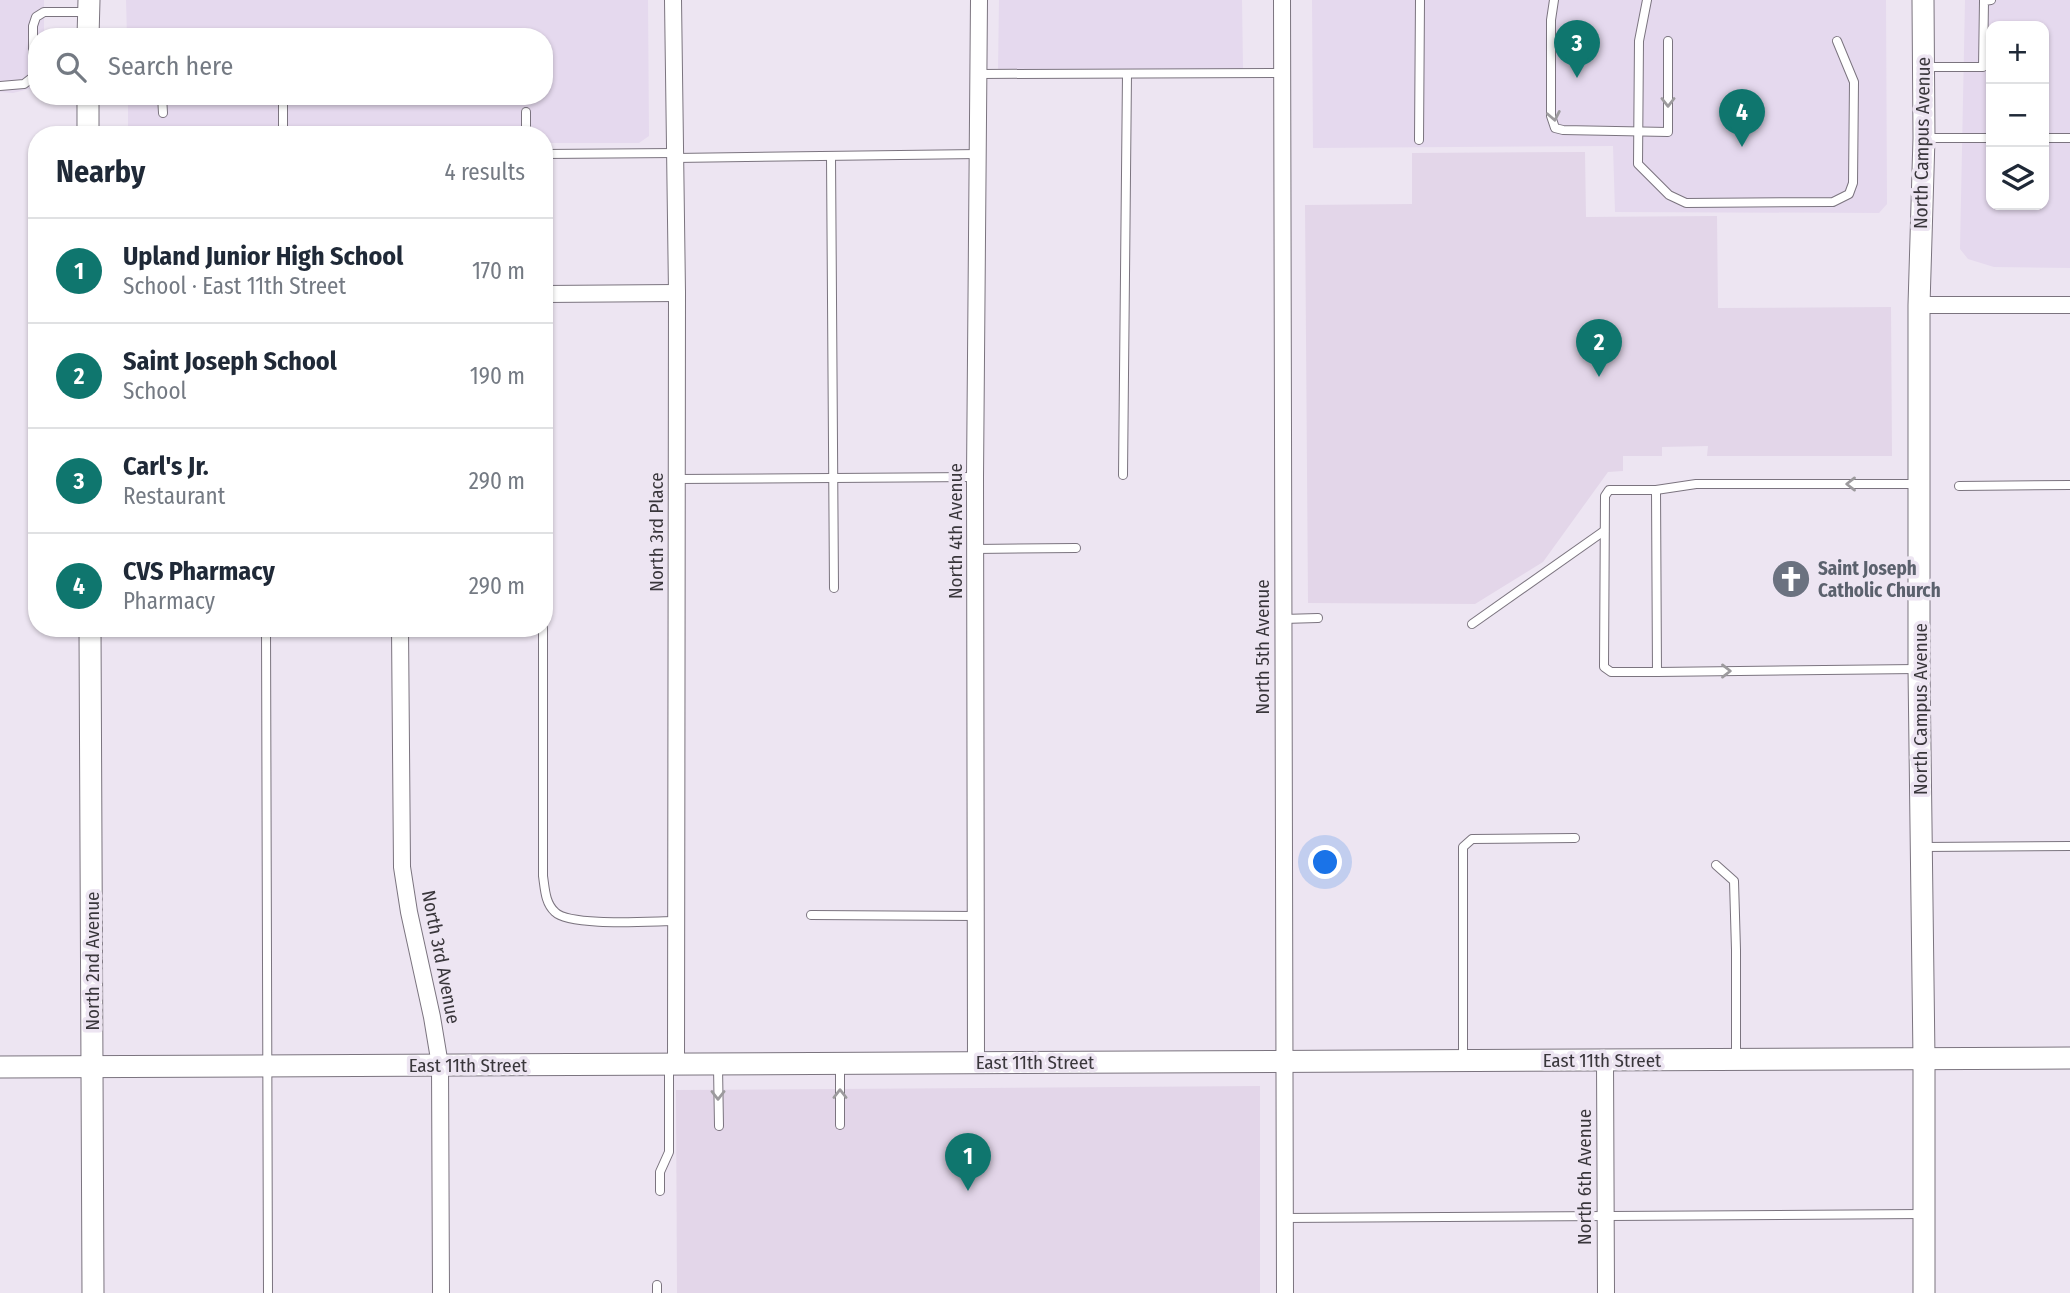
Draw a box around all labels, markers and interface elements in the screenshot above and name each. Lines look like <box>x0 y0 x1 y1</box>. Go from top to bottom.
pin: 3 <box>1554 20 1600 78</box>
map controls <box>1986 21 2049 210</box>
button: + <box>1986 21 2049 84</box>
search box <box>28 28 553 105</box>
icon: search <box>52 48 90 86</box>
text: Search here <box>108 51 233 82</box>
street label: North Campus Avenue <box>1909 57 1935 229</box>
button: − <box>1986 84 2049 147</box>
pin: 4 <box>1719 89 1765 147</box>
one-way arrow <box>1660 97 1676 108</box>
one-way arrow <box>1546 111 1561 122</box>
button: layers <box>1986 147 2049 210</box>
text: Nearby <box>56 154 145 190</box>
text: 4 results <box>444 158 525 186</box>
text: Upland Junior High School <box>123 241 403 272</box>
text: 1 <box>74 257 84 285</box>
text: 170 m <box>472 257 525 285</box>
text: School · East 11th Street <box>123 272 346 300</box>
pin: 2 <box>1576 319 1622 377</box>
text: Saint Joseph School <box>123 346 337 377</box>
text: 2 <box>74 362 84 390</box>
text: 190 m <box>470 362 525 390</box>
text: School <box>123 377 187 405</box>
text: Carl's Jr. <box>123 451 209 482</box>
street label: North 4th Avenue <box>944 463 967 599</box>
text: 3 <box>74 467 84 495</box>
text: 290 m <box>469 467 525 495</box>
street label: North 3rd Place <box>645 472 668 592</box>
one-way arrow <box>1846 476 1856 492</box>
text: Restaurant <box>123 482 225 510</box>
text: CVS Pharmacy <box>123 556 275 587</box>
place label: Saint Joseph Catholic Church <box>1818 557 1941 602</box>
church icon: Saint Joseph Catholic Church <box>1770 558 1812 600</box>
text: 4 <box>73 572 85 600</box>
text: 290 m <box>469 572 525 600</box>
street label: North 5th Avenue <box>1251 579 1274 715</box>
text: Pharmacy <box>123 587 215 615</box>
street label: North Campus Avenue <box>1909 623 1932 795</box>
one-way arrow <box>1721 663 1731 679</box>
your location <box>1308 845 1342 879</box>
street label: North 3rd Avenue <box>417 888 465 1026</box>
street label: North 2nd Avenue <box>81 892 104 1031</box>
street label: East 11th Street <box>1543 1049 1662 1072</box>
street label: East 11th Street <box>976 1051 1095 1074</box>
street label: East 11th Street <box>409 1054 528 1077</box>
one-way arrow <box>832 1088 848 1099</box>
one-way arrow <box>711 1090 726 1101</box>
street label: North 6th Avenue <box>1573 1109 1596 1245</box>
pin: 1 <box>945 1133 991 1191</box>

